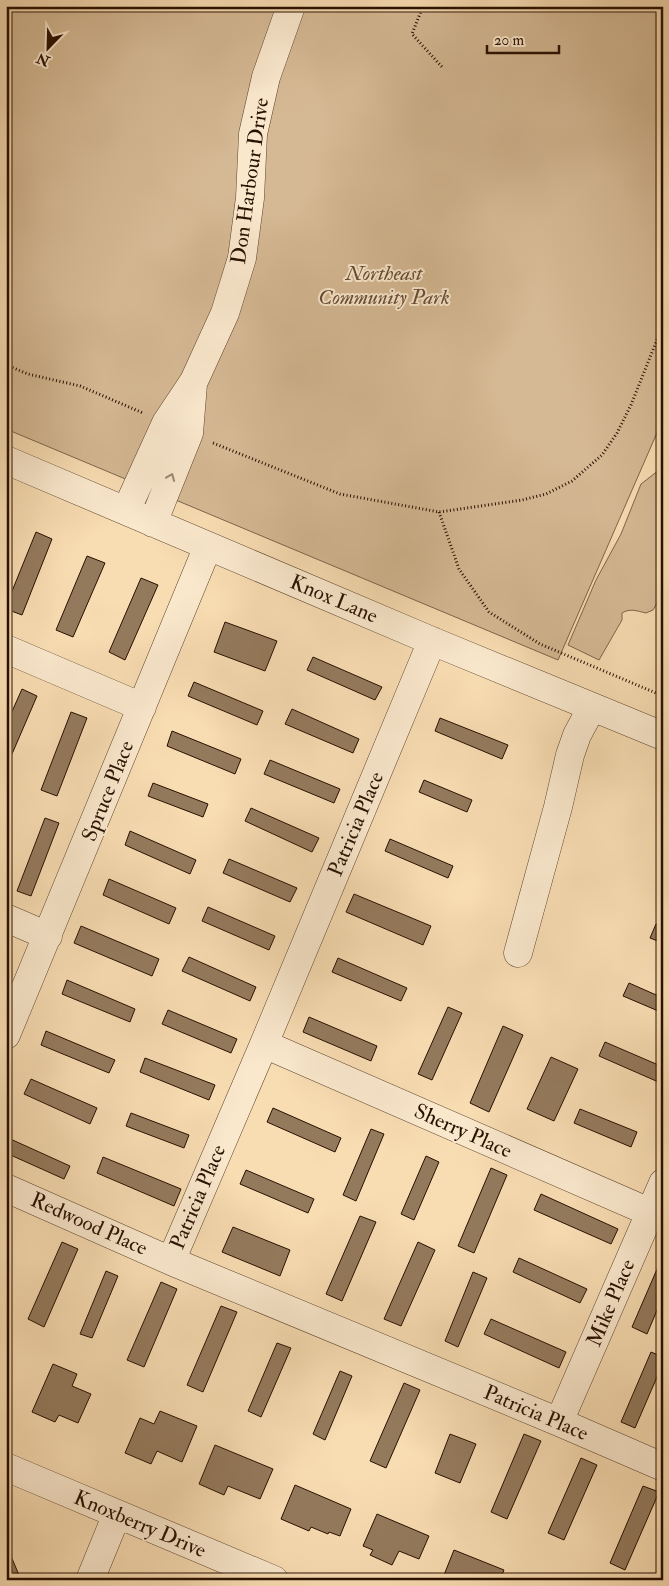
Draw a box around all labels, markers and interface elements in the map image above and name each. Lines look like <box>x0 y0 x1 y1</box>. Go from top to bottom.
north arrow <box>22 22 72 72</box>
scale bar <box>487 22 559 54</box>
text: 20 m <box>494 31 524 50</box>
text: N <box>34 49 53 70</box>
street label: Don Harbour Drive <box>225 96 275 266</box>
park label: Northeast Community Park <box>318 260 450 311</box>
one-way arrow <box>166 474 176 482</box>
street label: Knox Lane <box>286 568 382 630</box>
street label: Spruce Place <box>76 737 140 845</box>
street label: Patricia Place <box>322 767 390 880</box>
street label: Sherry Place <box>410 1097 516 1165</box>
street label: Patricia Place <box>164 1140 232 1253</box>
street label: Redwood Place <box>26 1186 152 1262</box>
street label: Mike Place <box>581 1255 642 1351</box>
street label: Patricia Place <box>480 1379 593 1447</box>
street label: Knoxberry Drive <box>70 1484 210 1564</box>

